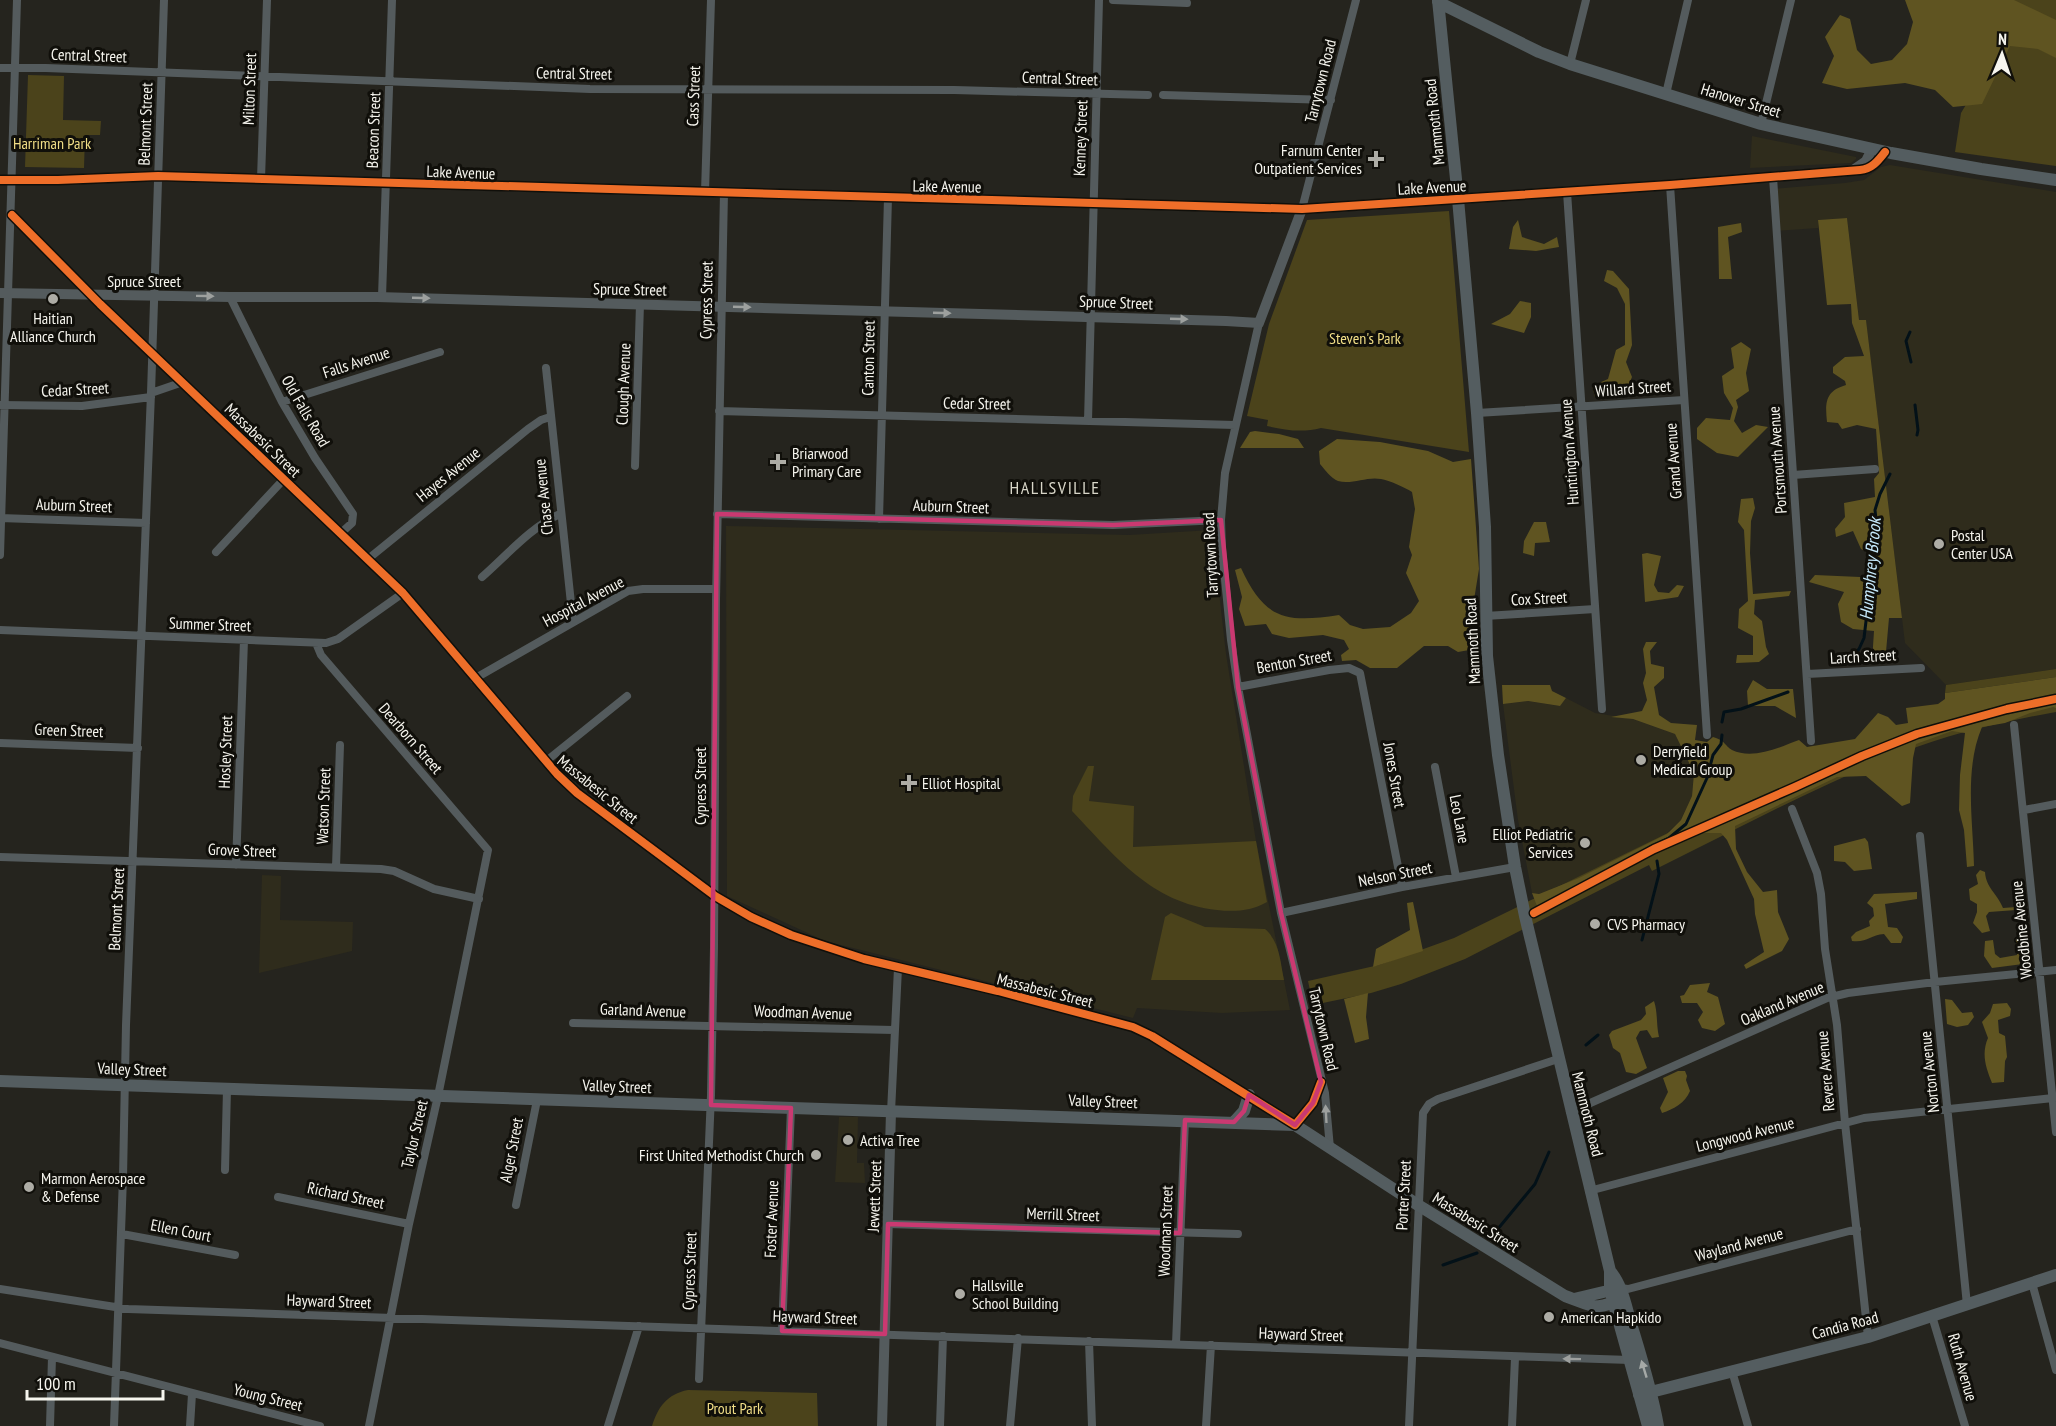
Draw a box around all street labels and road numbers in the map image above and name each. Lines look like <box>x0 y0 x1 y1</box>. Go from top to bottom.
street label: Tarrytown Road <box>1300 37 1340 125</box>
street label: Central Street <box>51 44 128 66</box>
street label: Milton Street <box>238 52 260 125</box>
street label: Central Street <box>536 62 613 84</box>
street label: Cass Street <box>682 65 704 127</box>
street label: Central Street <box>1022 67 1099 89</box>
street label: Mammoth Road <box>1420 78 1448 166</box>
street label: Hanover Street <box>1699 78 1784 122</box>
street label: Belmont Street <box>134 82 156 166</box>
street label: Beacon Street <box>362 91 384 169</box>
street label: Kenney Street <box>1069 99 1091 176</box>
street label: Lake Avenue <box>426 161 496 183</box>
street label: Lake Avenue <box>912 175 982 197</box>
street label: Lake Avenue <box>1397 175 1467 199</box>
street label: Cypress Street <box>695 260 717 339</box>
street label: Spruce Street <box>107 271 181 291</box>
street label: Spruce Street <box>593 278 668 300</box>
street label: Spruce Street <box>1079 291 1154 313</box>
street label: Canton Street <box>857 320 879 396</box>
street label: Falls Avenue <box>320 342 392 382</box>
street label: Clough Avenue <box>612 343 634 425</box>
street label: Old Falls Road <box>277 372 335 450</box>
street label: Willard Street <box>1594 375 1672 401</box>
street label: Cedar Street <box>41 377 110 401</box>
street label: Cedar Street <box>943 392 1012 414</box>
street label: Huntington Avenue <box>1555 398 1583 506</box>
street label: Massabesic Street <box>221 399 306 482</box>
street label: Portsmouth Avenue <box>1763 406 1791 514</box>
street label: Grand Avenue <box>1660 422 1686 500</box>
street label: Hayes Avenue <box>412 442 484 506</box>
street label: Chase Avenue <box>529 458 557 536</box>
street label: Auburn Street <box>36 494 113 516</box>
street label: Auburn Street <box>913 495 990 517</box>
street label: Tarrytown Road <box>1198 512 1222 598</box>
street label: Hospital Avenue <box>539 571 627 631</box>
street label: Cox Street <box>1510 587 1568 609</box>
street label: Mammoth Road <box>1460 597 1484 685</box>
street label: Summer Street <box>169 613 252 635</box>
street label: Benton Street <box>1255 644 1334 677</box>
street label: Larch Street <box>1829 644 1897 668</box>
street label: Dearborn Street <box>375 698 448 778</box>
street label: Hosley Street <box>214 715 236 789</box>
street label: Green Street <box>34 719 104 741</box>
street label: Jones Street <box>1379 740 1411 810</box>
street label: Cypress Street <box>690 746 710 825</box>
street label: Massabesic Street <box>554 750 643 828</box>
street label: Watson Street <box>312 767 334 845</box>
street label: Leo Lane <box>1445 793 1475 845</box>
street label: Grove Street <box>207 839 277 861</box>
street label: Nelson Street <box>1356 857 1434 891</box>
street label: Belmont Street <box>104 866 128 951</box>
street label: Woodbine Avenue <box>2006 880 2036 980</box>
street label: Massabesic Street <box>995 968 1096 1012</box>
street label: Oakland Avenue <box>1737 976 1827 1030</box>
street label: Tarrytown Road <box>1305 985 1343 1073</box>
street label: Garland Avenue <box>600 999 686 1021</box>
street label: Woodman Avenue <box>754 1000 852 1024</box>
street label: Revere Avenue <box>1812 1030 1838 1112</box>
street label: Norton Avenue <box>1915 1030 1943 1114</box>
street label: Valley Street <box>96 1058 167 1080</box>
street label: Mammoth Road <box>1568 1070 1608 1158</box>
street label: Valley Street <box>581 1075 652 1097</box>
street label: Valley Street <box>1067 1090 1138 1112</box>
street label: Taylor Street <box>396 1097 432 1170</box>
street label: Longwood Avenue <box>1694 1112 1796 1156</box>
street label: Alger Street <box>495 1115 527 1184</box>
street label: Jewett Street <box>863 1159 885 1233</box>
street label: Porter Street <box>1391 1159 1415 1231</box>
street label: Richard Street <box>306 1177 387 1213</box>
street label: Foster Avenue <box>760 1180 782 1258</box>
street label: Woodman Street <box>1153 1184 1177 1277</box>
street label: Massabesic Street <box>1429 1188 1523 1257</box>
street label: Merrill Street <box>1026 1203 1100 1225</box>
street label: Ellen Court <box>149 1214 214 1246</box>
street label: Wayland Avenue <box>1693 1223 1785 1265</box>
street label: Cypress Street <box>678 1231 700 1310</box>
street label: Hayward Street <box>286 1290 372 1312</box>
street label: Hayward Street <box>772 1306 858 1328</box>
street label: Candia Road <box>1810 1307 1881 1343</box>
street label: Hayward Street <box>1258 1323 1344 1345</box>
street label: Ruth Avenue <box>1944 1331 1982 1403</box>
street label: Young Street <box>231 1379 305 1415</box>

